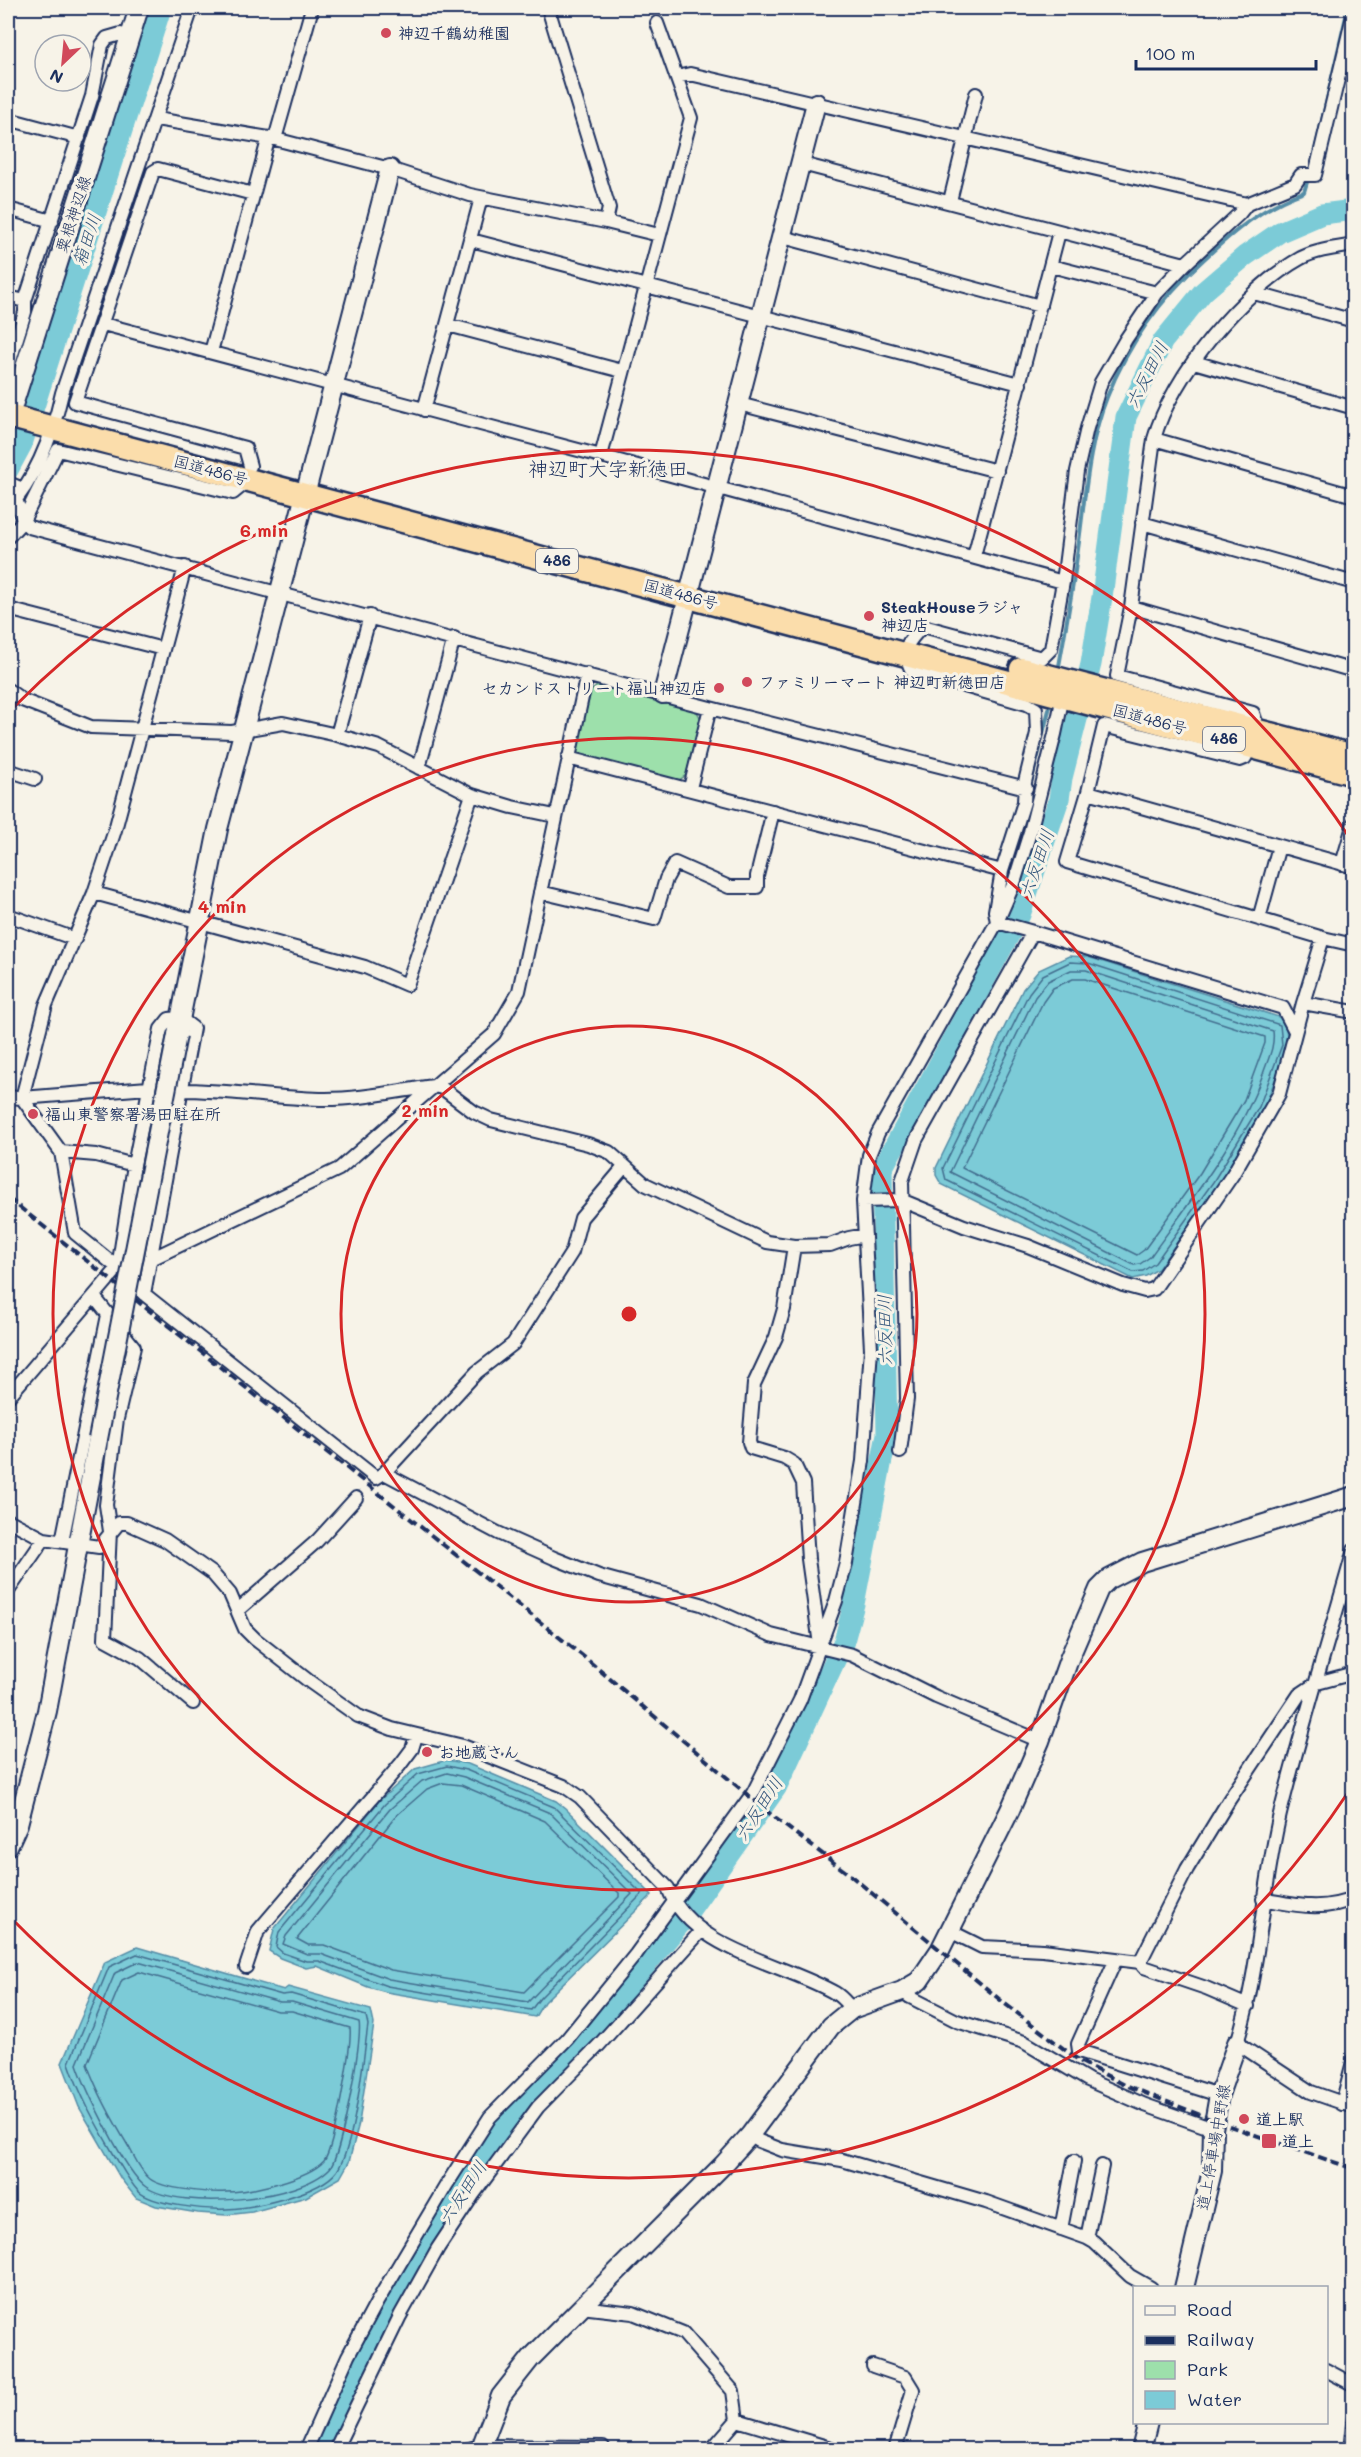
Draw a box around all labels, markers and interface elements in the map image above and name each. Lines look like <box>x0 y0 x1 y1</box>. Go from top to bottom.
place label: 神辺千鶴幼稚園 <box>398 22 510 43</box>
marker: 神辺千鶴幼稚園 <box>379 26 393 40</box>
north arrow <box>33 33 93 93</box>
scale bar <box>1136 33 1316 71</box>
text: 100 m <box>1145 41 1195 65</box>
text: N <box>46 65 66 89</box>
street label: 粟根神辺線 <box>50 173 95 255</box>
water label: 箱田川 <box>66 210 106 269</box>
water label: 六反田川 <box>1119 337 1173 412</box>
street label: 国道486号 <box>171 449 251 490</box>
district label: 神辺町大字新徳田 <box>528 455 688 481</box>
text: 6 min <box>240 518 288 542</box>
road number: 486 <box>536 549 578 573</box>
street label: 国道486号 <box>641 573 721 614</box>
place label: SteakHouseラジャ 神辺店 <box>881 596 1023 635</box>
marker: SteakHouseラジャ 神辺店 <box>862 609 876 623</box>
place label: ファミリーマート 神辺町新徳田店 <box>759 671 1005 692</box>
marker: ファミリーマート 神辺町新徳田店 <box>740 675 754 689</box>
place label: セカンドストリート福山神辺店 <box>482 677 707 698</box>
marker: セカンドストリート福山神辺店 <box>712 681 726 695</box>
street label: 国道486号 <box>1110 698 1190 739</box>
road number: 486 <box>1203 727 1245 751</box>
water label: 六反田川 <box>1013 826 1059 902</box>
text: 4 min <box>198 894 246 918</box>
text: 2 min <box>401 1098 449 1122</box>
place label: 福山東警察署湯田駐在所 <box>45 1103 221 1124</box>
marker: 福山東警察署湯田駐在所 <box>26 1107 40 1121</box>
water label: 六反田川 <box>871 1294 897 1366</box>
centre of rings <box>619 1304 639 1324</box>
place label: お地蔵さん <box>439 1741 519 1762</box>
marker: お地蔵さん <box>420 1745 434 1759</box>
water label: 六反田川 <box>728 1772 788 1845</box>
street label: 道上停車場中野線 <box>1191 2082 1234 2212</box>
place label: 道上駅 <box>1256 2108 1304 2129</box>
marker: 道上駅 <box>1237 2112 1251 2126</box>
place label: 道上 <box>1282 2130 1314 2151</box>
marker: 道上 <box>1260 2132 1278 2150</box>
water label: 六反田川 <box>432 2156 492 2229</box>
legend <box>1133 2286 1328 2424</box>
text: Road <box>1187 2297 1232 2321</box>
text: Railway <box>1187 2327 1254 2351</box>
text: Park <box>1187 2357 1228 2381</box>
text: Water <box>1187 2387 1242 2411</box>

